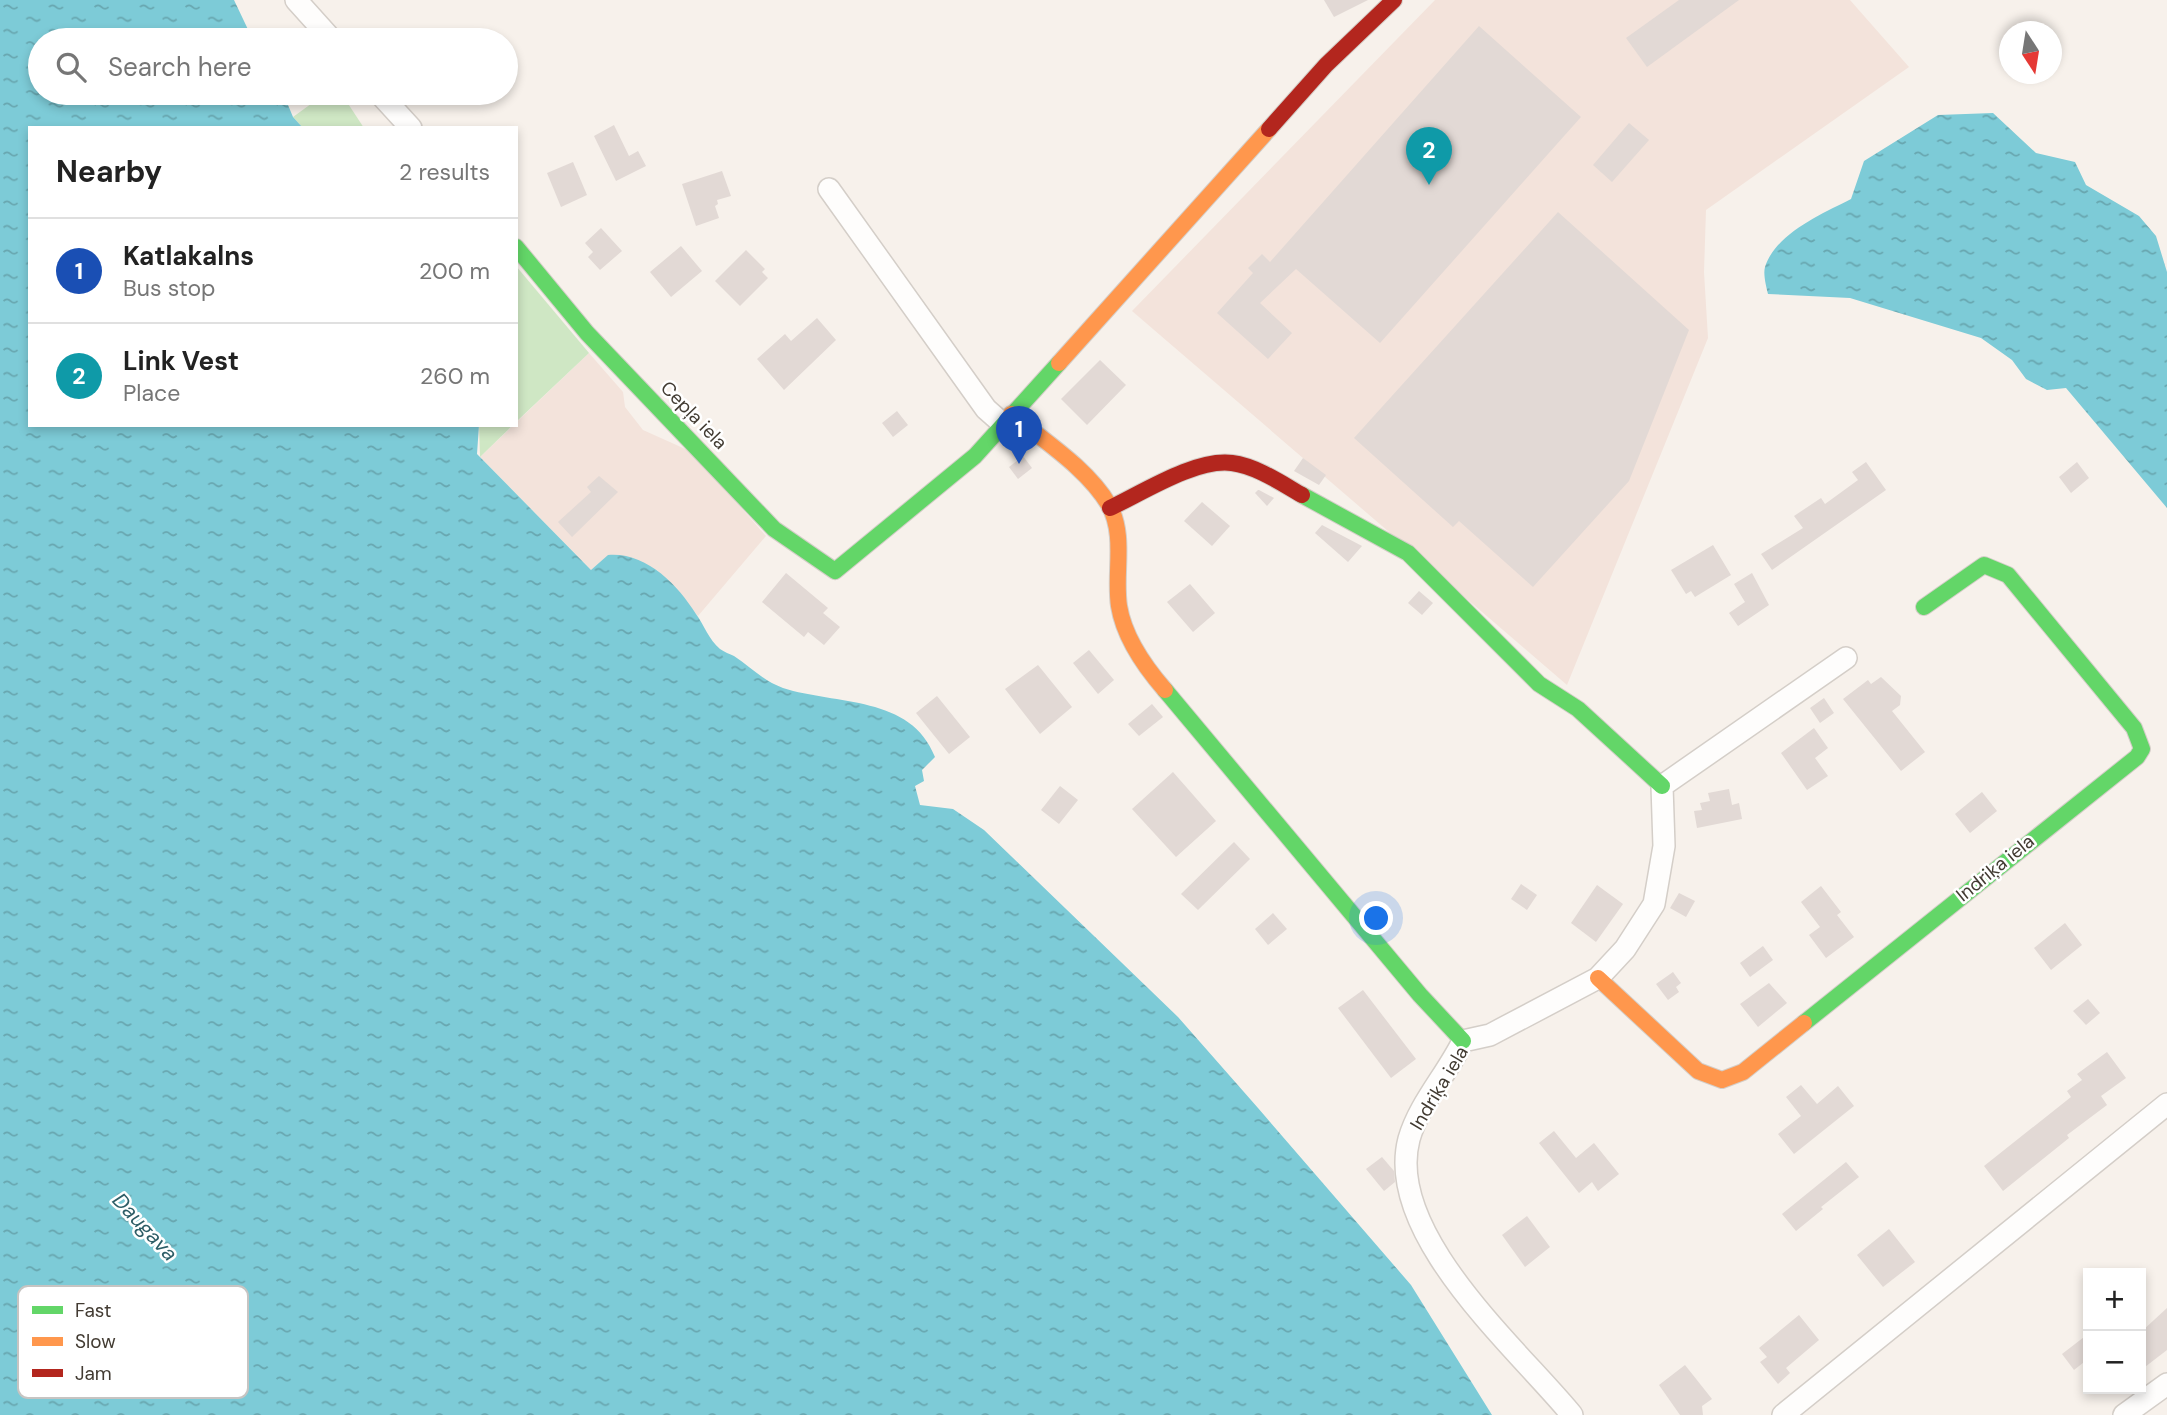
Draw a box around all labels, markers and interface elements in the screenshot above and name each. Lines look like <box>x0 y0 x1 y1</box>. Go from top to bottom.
north arrow <box>1999 21 2062 84</box>
search box <box>28 28 518 105</box>
icon: search <box>52 48 90 86</box>
text: Search here <box>108 50 251 84</box>
pin: 2 <box>1406 127 1452 185</box>
text: Nearby <box>56 152 162 191</box>
text: 2 results <box>399 157 490 187</box>
text: Katlakalns <box>123 239 254 273</box>
text: 1 <box>75 256 83 286</box>
text: 200 m <box>419 256 490 286</box>
text: Bus stop <box>123 273 215 303</box>
text: Link Vest <box>123 344 239 378</box>
text: 2 <box>72 361 86 391</box>
text: 260 m <box>420 361 490 391</box>
street label: Cepļa iela <box>655 375 733 455</box>
text: Place <box>123 378 180 408</box>
pin: 1 <box>996 406 1042 464</box>
street label: Indriķa iela <box>1951 829 2039 907</box>
your location <box>1359 901 1393 935</box>
street label: Indriķa iela <box>1404 1041 1474 1135</box>
water label: Daugava <box>106 1187 184 1267</box>
map controls <box>2083 1268 2146 1394</box>
button: + <box>2083 1268 2146 1331</box>
legend <box>18 1286 248 1398</box>
text: Fast <box>75 1298 111 1323</box>
text: Slow <box>75 1329 116 1354</box>
button: − <box>2083 1331 2146 1394</box>
text: Jam <box>75 1361 112 1386</box>

